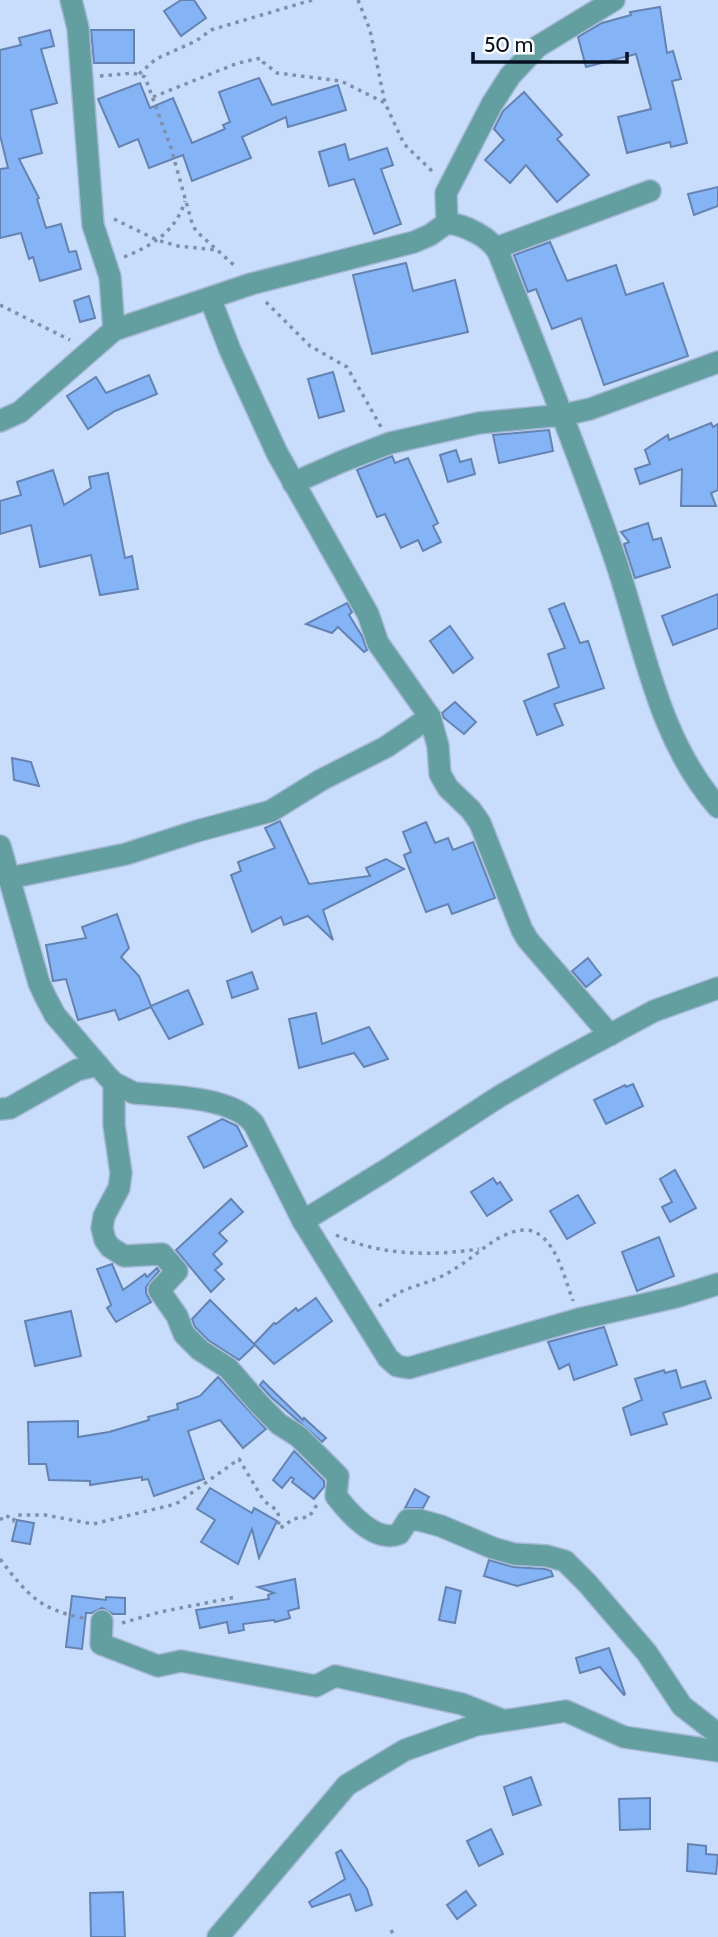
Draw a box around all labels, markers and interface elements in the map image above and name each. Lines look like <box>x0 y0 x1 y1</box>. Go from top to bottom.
scale bar <box>473 21 627 65</box>
text: 50 m <box>484 32 533 57</box>

